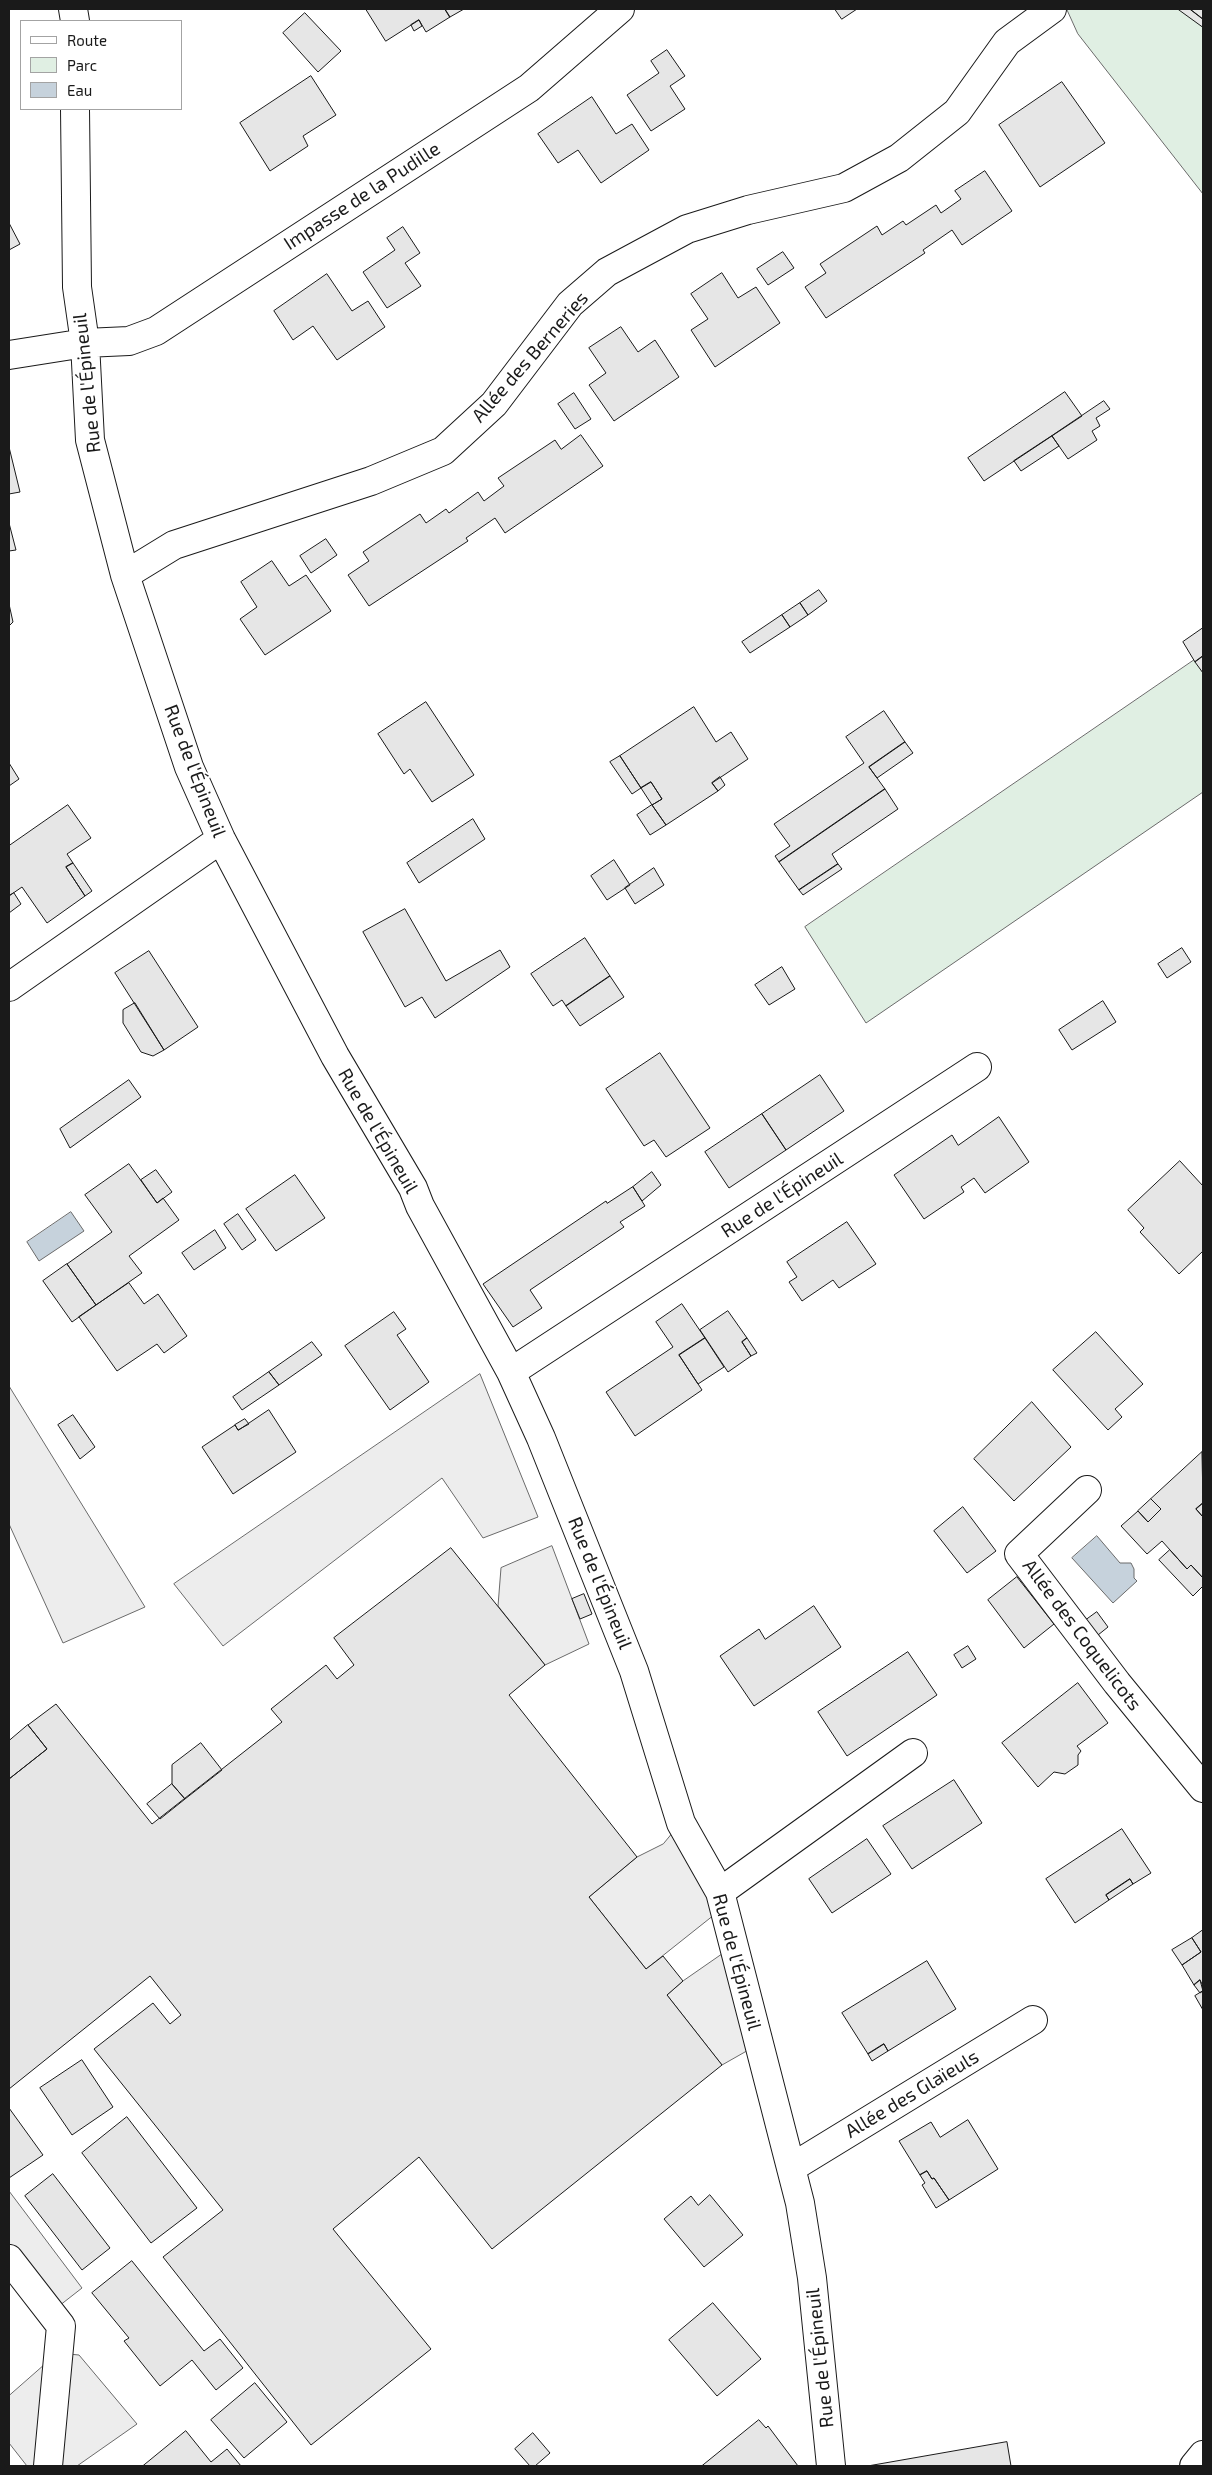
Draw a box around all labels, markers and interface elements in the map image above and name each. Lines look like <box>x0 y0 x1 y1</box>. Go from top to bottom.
legend <box>20 20 182 110</box>
text: Route <box>67 31 107 49</box>
text: Parc <box>67 56 97 74</box>
text: Eau <box>67 81 92 99</box>
street label: Impasse de la Pudille <box>280 137 444 255</box>
street label: Allée des Berneries <box>467 287 593 427</box>
street label: Rue de l'Épineuil <box>68 312 106 454</box>
street label: Rue de l'Épineuil <box>159 701 231 841</box>
street label: Rue de l'Épineuil <box>333 1065 423 1197</box>
street label: Rue de l'Épineuil <box>717 1147 847 1243</box>
street label: Rue de l'Épineuil <box>563 1514 637 1652</box>
street label: Allée des Coquelicots <box>1018 1555 1146 1715</box>
street label: Rue de l'Épineuil <box>708 1891 766 2033</box>
street label: Allée des Glaïeuls <box>841 2045 983 2143</box>
street label: Rue de l'Épineuil <box>801 2287 839 2429</box>

